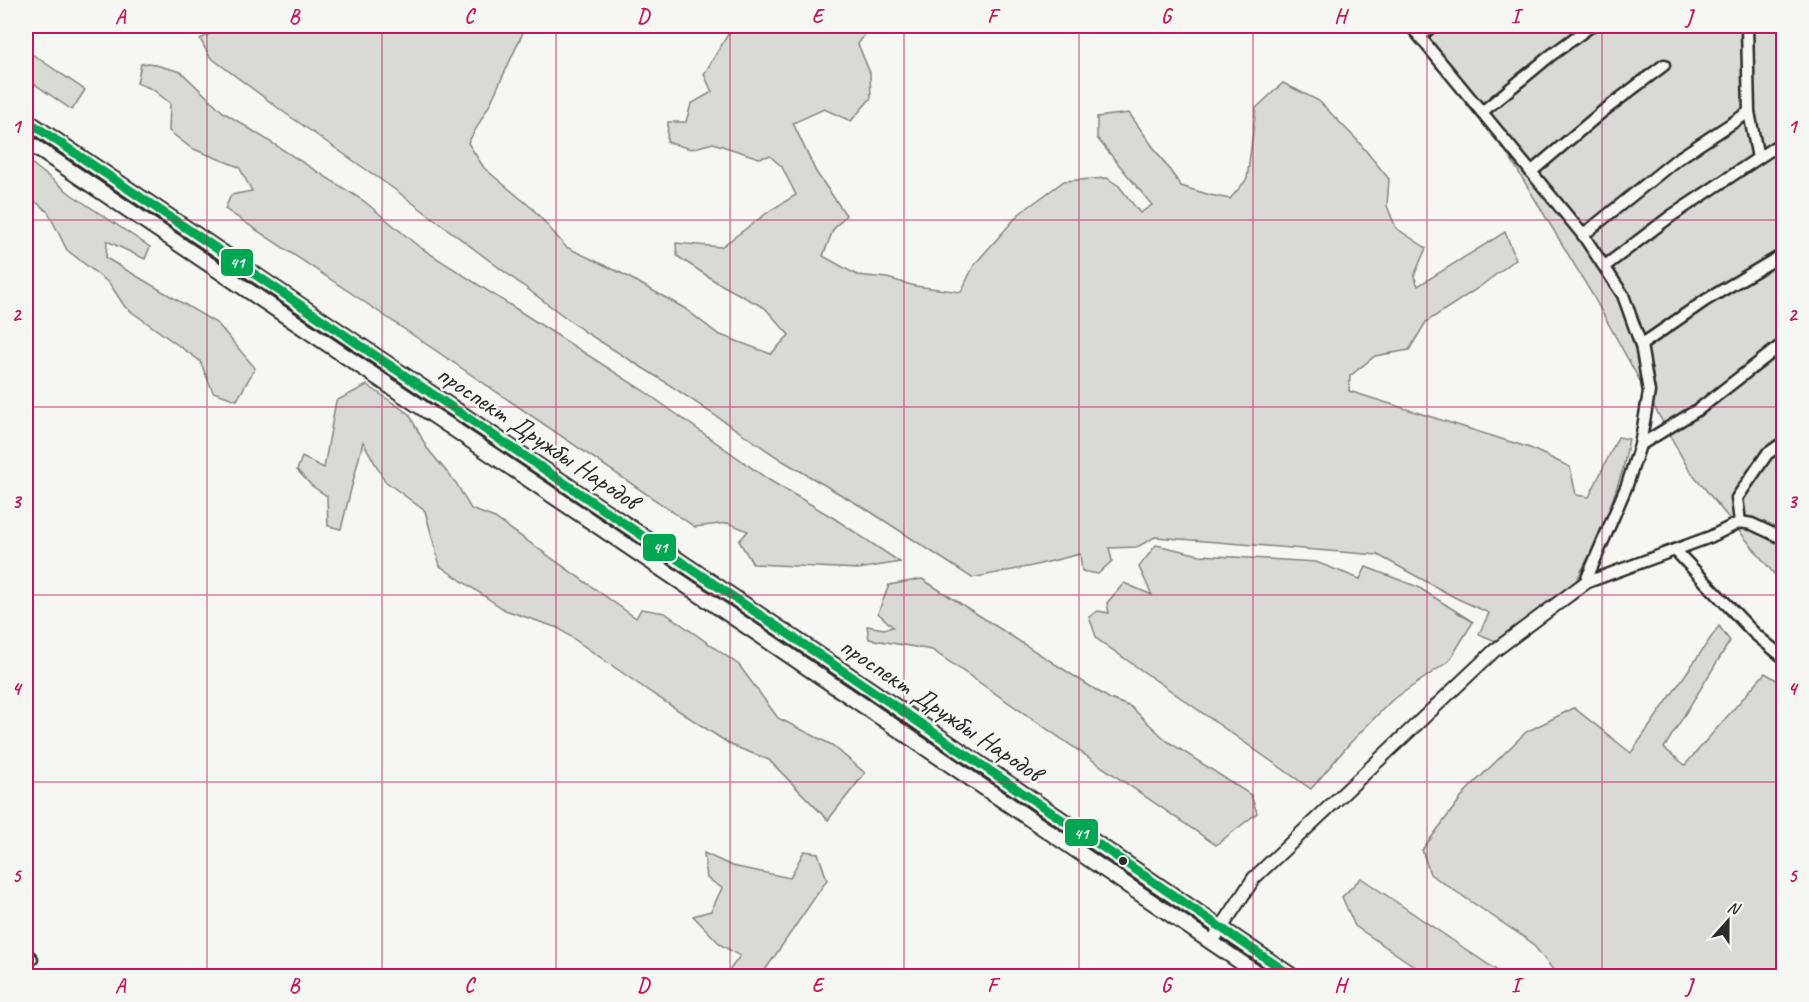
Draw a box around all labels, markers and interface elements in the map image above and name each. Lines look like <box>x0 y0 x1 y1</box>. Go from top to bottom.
text: A <box>115 4 127 29</box>
text: B <box>289 4 301 29</box>
text: C <box>464 4 476 29</box>
text: D <box>637 4 651 29</box>
text: E <box>812 4 826 29</box>
text: F <box>987 4 1001 29</box>
text: G <box>1161 4 1174 29</box>
text: H <box>1334 4 1349 29</box>
text: I <box>1511 4 1524 29</box>
text: J <box>1684 4 1696 29</box>
text: 1 <box>12 114 23 139</box>
text: 1 <box>1788 114 1799 139</box>
line badge: 41 <box>220 248 254 277</box>
text: 41 <box>230 253 246 273</box>
text: 2 <box>12 302 23 327</box>
text: 2 <box>1788 302 1799 327</box>
street label: проспект Дружбы Народов <box>431 357 649 520</box>
text: 3 <box>12 489 23 514</box>
text: 3 <box>1788 489 1799 514</box>
line badge: 41 <box>642 533 677 562</box>
text: 41 <box>653 538 669 558</box>
street label: проспект Дружбы Народов <box>834 629 1052 792</box>
text: 4 <box>12 676 24 701</box>
text: 4 <box>1788 676 1800 701</box>
line badge: 41 <box>1064 818 1099 847</box>
text: 41 <box>1074 824 1090 844</box>
unlabelled marker <box>1117 855 1129 867</box>
text: 5 <box>12 863 23 888</box>
text: 5 <box>1788 863 1799 888</box>
north arrow <box>1698 891 1758 951</box>
text: N <box>1725 897 1744 920</box>
text: A <box>115 973 127 998</box>
text: B <box>289 973 301 998</box>
text: C <box>464 973 476 998</box>
text: D <box>637 973 651 998</box>
text: E <box>812 973 826 998</box>
text: F <box>987 973 1001 998</box>
text: G <box>1161 973 1174 998</box>
text: H <box>1334 973 1349 998</box>
text: I <box>1511 973 1524 998</box>
text: J <box>1684 973 1696 998</box>

